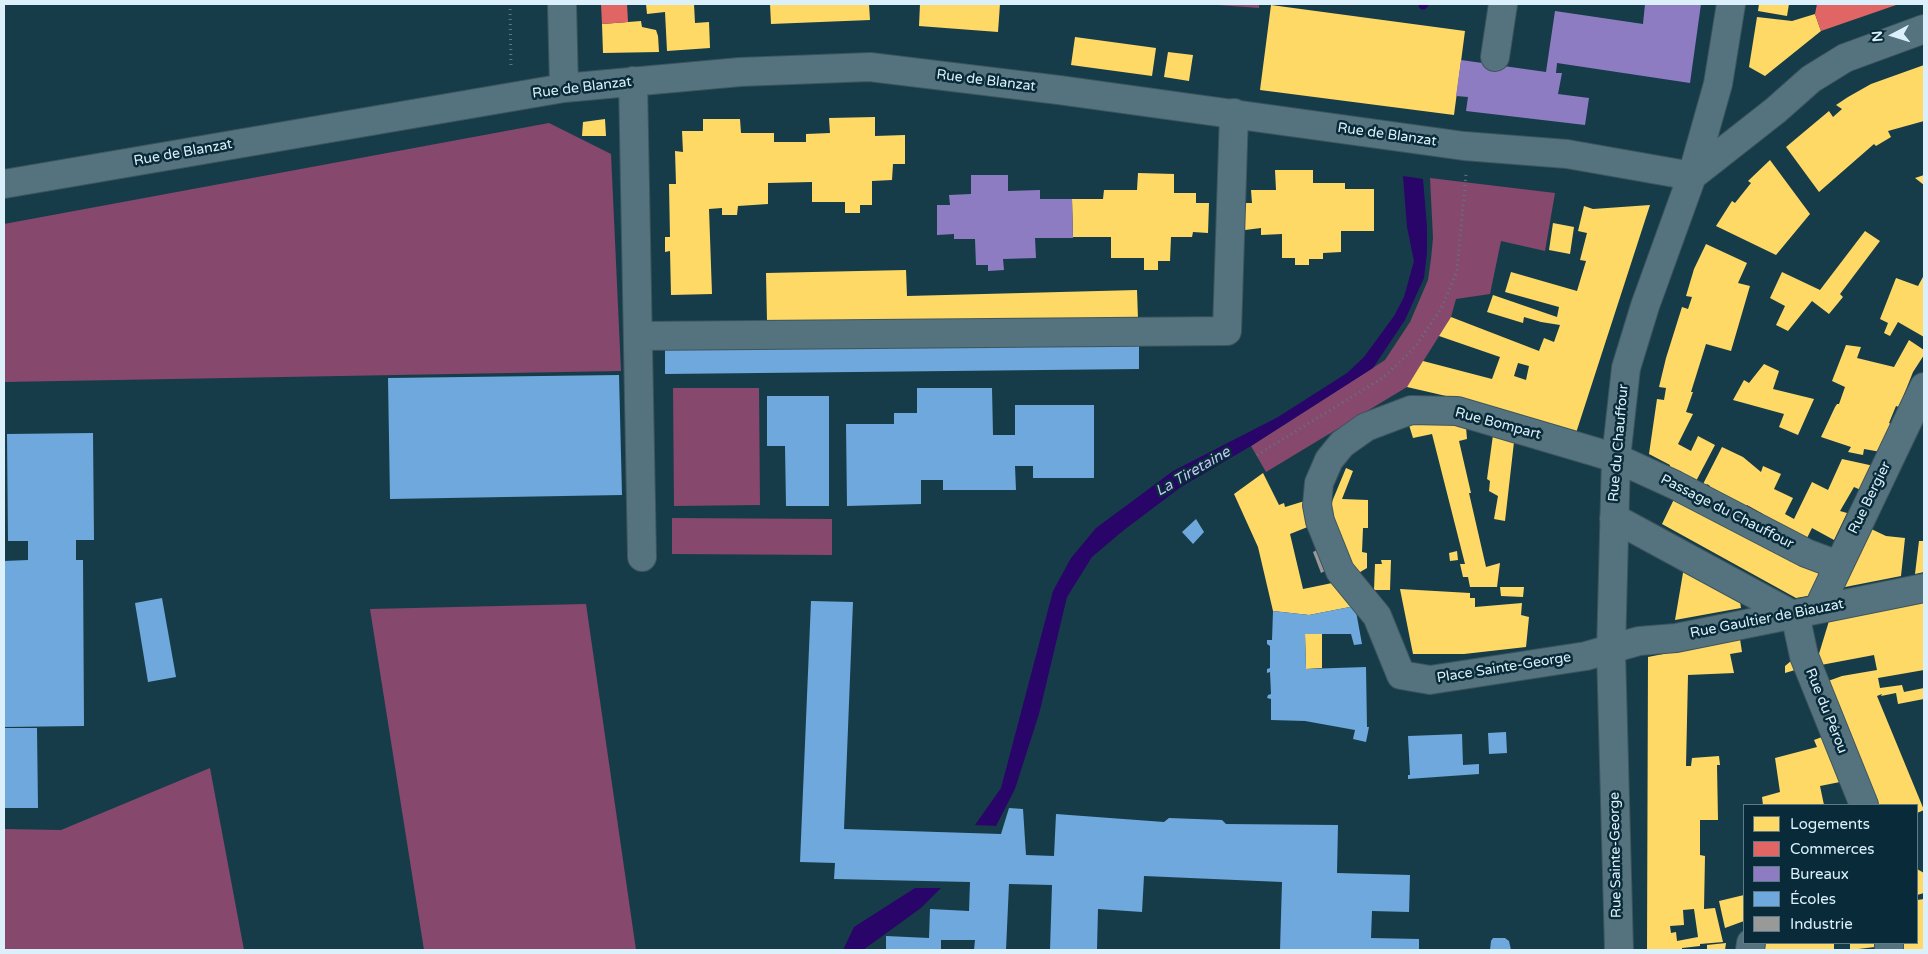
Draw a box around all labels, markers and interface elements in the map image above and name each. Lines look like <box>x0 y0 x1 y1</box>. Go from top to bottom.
north arrow <box>1868 10 1918 60</box>
text: N <box>1869 30 1887 43</box>
street label: Rue de Blanzat <box>935 67 1037 95</box>
street label: Rue de Blanzat <box>531 74 633 102</box>
street label: Rue de Blanzat <box>1336 120 1438 150</box>
street label: Rue de Blanzat <box>132 136 234 170</box>
street label: Rue du Chauffour <box>1605 383 1633 503</box>
street label: Rue Bompart <box>1453 404 1543 444</box>
water label: La Tiretaine <box>1152 443 1234 501</box>
street label: Rue Bergier <box>1845 459 1895 537</box>
street label: Passage du Chauffour <box>1658 471 1796 553</box>
street label: Rue Gaultier de Biauzat <box>1689 596 1845 642</box>
street label: Place Sainte-George <box>1436 649 1572 687</box>
street label: Rue du Pérou <box>1801 666 1851 756</box>
street label: Rue Sainte-George <box>1606 792 1626 918</box>
legend <box>1743 804 1918 944</box>
text: Logements <box>1790 815 1870 833</box>
text: Commerces <box>1790 840 1874 858</box>
text: Bureaux <box>1790 865 1849 883</box>
text: Écoles <box>1790 890 1836 908</box>
text: Industrie <box>1790 915 1853 933</box>

